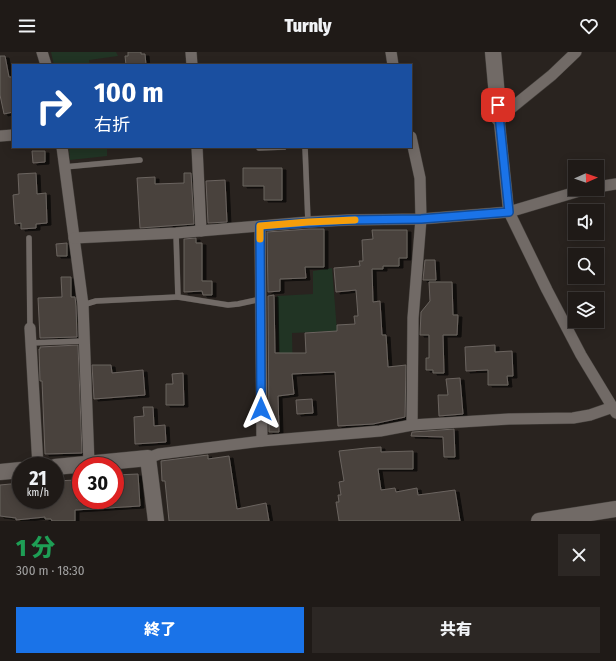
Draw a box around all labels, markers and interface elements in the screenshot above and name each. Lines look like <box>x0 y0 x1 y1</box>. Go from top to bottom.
icon: menu <box>16 15 38 37</box>
text: Turnly <box>284 15 332 37</box>
icon: heart <box>578 15 600 37</box>
text: 100 m <box>94 76 164 109</box>
icon: right <box>28 80 80 132</box>
pin <box>481 88 515 122</box>
icon: arrive <box>487 94 509 116</box>
text: 右折 <box>94 114 130 136</box>
north arrow <box>568 160 604 196</box>
map controls <box>568 160 604 328</box>
button: sound <box>568 204 604 240</box>
button: search <box>568 248 604 284</box>
button: layers <box>568 292 604 328</box>
position arrow <box>240 388 282 430</box>
speed limit sign: 30 <box>72 457 124 509</box>
text: 21 <box>29 466 47 490</box>
text: km/h <box>27 487 49 499</box>
text: 1 分 <box>16 534 55 562</box>
button: close <box>558 534 600 576</box>
text: 300 m · 18:30 <box>16 563 84 578</box>
button: 終了 <box>16 607 304 653</box>
button: 共有 <box>312 607 600 653</box>

